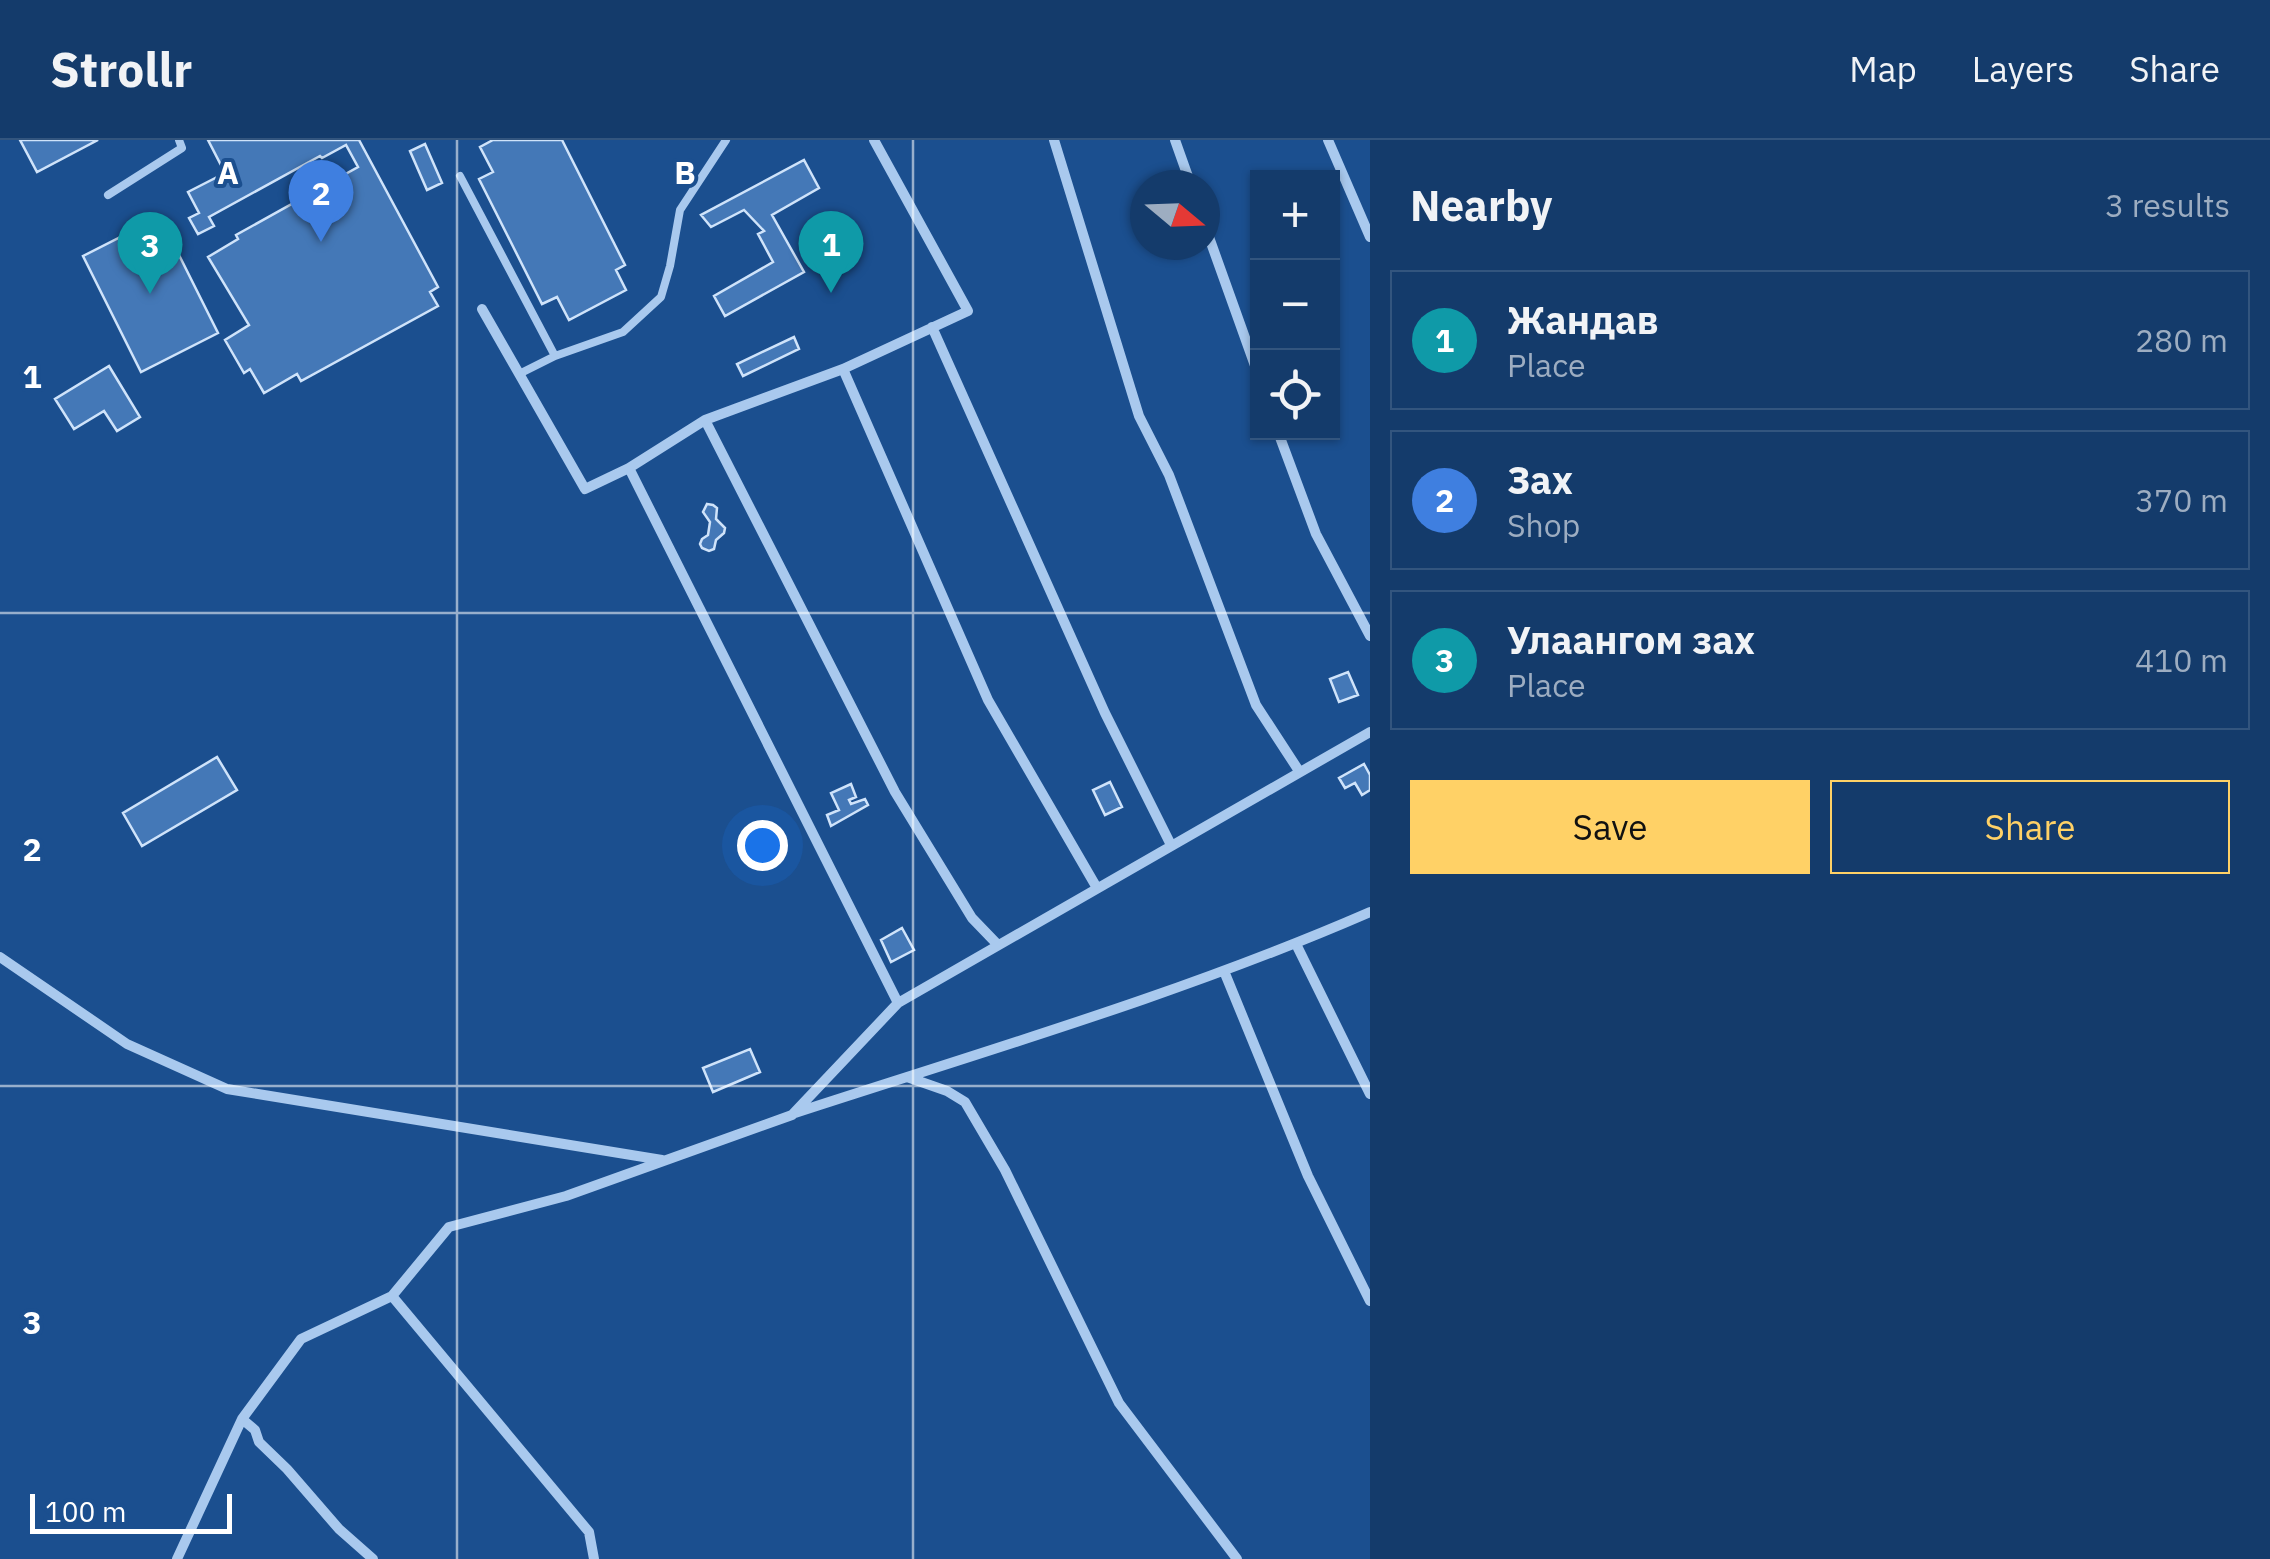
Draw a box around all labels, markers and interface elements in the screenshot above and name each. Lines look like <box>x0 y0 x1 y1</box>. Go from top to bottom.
text: Strollr <box>50 38 192 100</box>
text: Map <box>1849 46 1917 92</box>
text: Layers <box>1972 46 2074 92</box>
text: Share <box>2129 46 2220 92</box>
text: A <box>217 151 239 193</box>
text: B <box>674 151 696 193</box>
pin: 2 <box>288 159 354 242</box>
north arrow <box>1130 170 1220 260</box>
map controls <box>1250 170 1340 440</box>
button: + <box>1250 170 1340 260</box>
text: Nearby <box>1410 178 1552 233</box>
text: 3 results <box>2105 184 2230 226</box>
pin: 1 <box>798 210 864 293</box>
pin: 3 <box>118 212 182 294</box>
button: − <box>1250 260 1340 350</box>
text: Жандав <box>1507 295 1659 344</box>
text: 1 <box>1435 319 1454 361</box>
text: 280 m <box>2135 319 2228 361</box>
text: Place <box>1507 344 1586 386</box>
button: locate <box>1250 350 1340 440</box>
text: 1 <box>22 355 42 397</box>
text: Зах <box>1507 455 1573 504</box>
text: 2 <box>1435 479 1454 521</box>
text: 370 m <box>2135 479 2228 521</box>
text: Shop <box>1507 504 1580 546</box>
text: Улаангом зах <box>1507 615 1755 664</box>
text: 3 <box>1435 639 1454 681</box>
text: 410 m <box>2135 639 2228 681</box>
text: Place <box>1507 664 1586 706</box>
button: Save <box>1410 780 1810 874</box>
button: Share <box>1830 780 2230 874</box>
your location <box>737 820 788 871</box>
text: 2 <box>22 828 42 870</box>
text: 3 <box>22 1301 42 1343</box>
scale bar <box>30 1489 232 1534</box>
text: 100 m <box>45 1493 126 1530</box>

